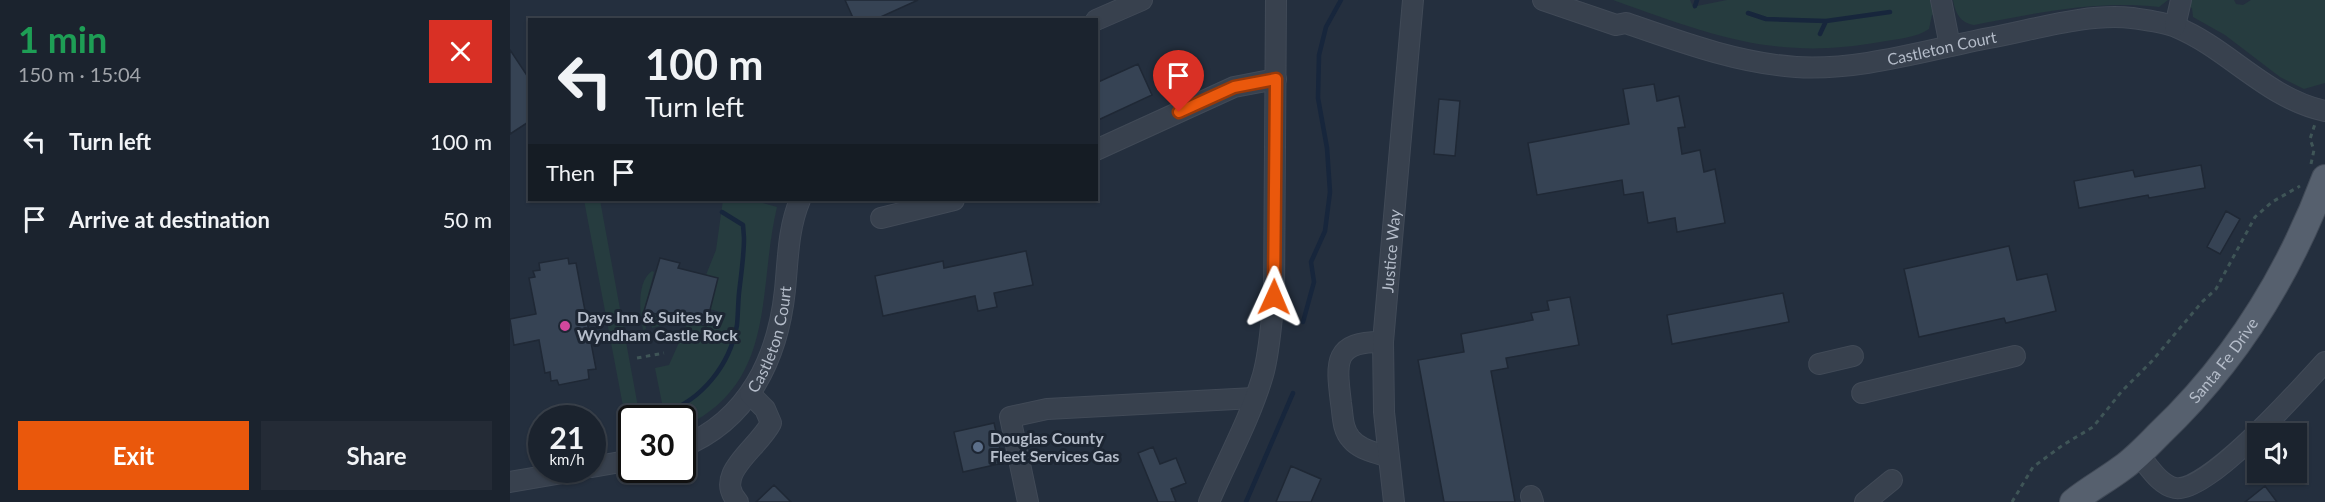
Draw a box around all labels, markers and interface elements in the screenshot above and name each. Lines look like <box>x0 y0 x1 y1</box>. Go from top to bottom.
text: 1 min <box>18 17 107 61</box>
button: close <box>429 20 492 83</box>
street label: Castleton Court <box>1885 27 1998 68</box>
text: 100 m <box>645 39 763 89</box>
icon: left <box>546 42 624 120</box>
pin <box>1153 50 1204 112</box>
icon: arrive <box>1162 59 1195 92</box>
text: 150 m · 15:04 <box>18 62 141 86</box>
text: Turn left <box>645 90 744 123</box>
icon: left <box>18 125 51 158</box>
text: Turn left <box>69 128 151 155</box>
text: 100 m <box>430 128 492 155</box>
icon: arrive <box>607 156 640 189</box>
text: Then <box>546 159 595 186</box>
icon: arrive <box>18 203 51 236</box>
text: Arrive at destination <box>69 206 270 233</box>
text: 50 m <box>443 206 492 233</box>
street label: Justice Way <box>1377 208 1404 293</box>
position arrow <box>1242 265 1306 329</box>
street label: Castleton Court <box>743 285 794 396</box>
place label: Days Inn & Suites by Wyndham Castle Rock <box>577 307 738 344</box>
street label: Santa Fe Drive <box>2184 314 2262 406</box>
marker: Days Inn & Suites by Wyndham Castle Rock <box>558 319 572 333</box>
speed limit sign: 30 <box>618 405 696 483</box>
text: 21 <box>550 419 584 455</box>
button: Exit <box>18 421 249 490</box>
button: Share <box>261 421 492 490</box>
map controls <box>2247 423 2307 483</box>
button: sound <box>2247 423 2307 483</box>
place label: Douglas County Fleet Services Gas <box>990 428 1119 465</box>
marker: Douglas County Fleet Services Gas <box>971 440 985 454</box>
text: km/h <box>549 450 585 468</box>

